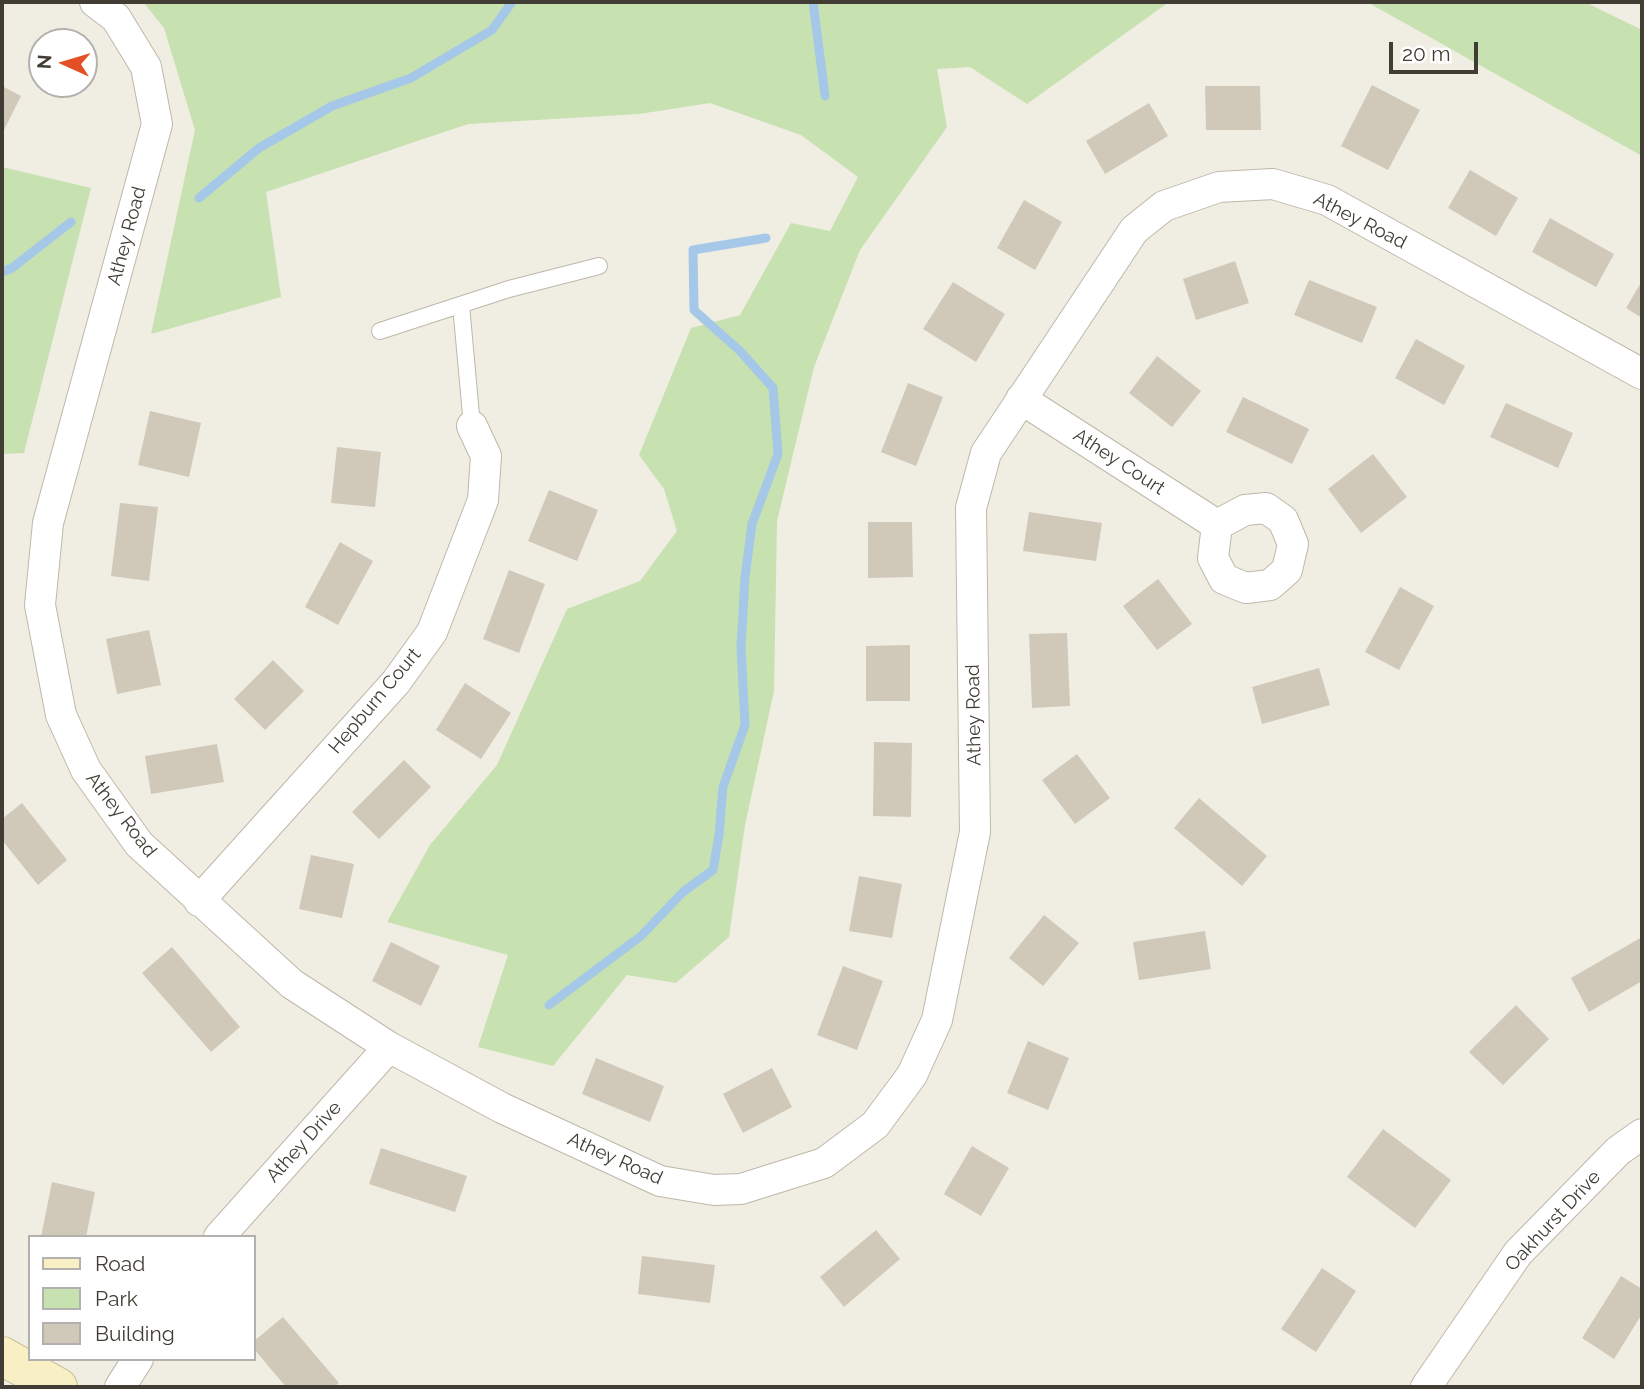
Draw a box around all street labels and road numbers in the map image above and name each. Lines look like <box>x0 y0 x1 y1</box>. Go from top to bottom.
street label: Athey Road <box>103 184 151 288</box>
street label: Athey Road <box>1310 188 1410 254</box>
street label: Athey Court <box>1069 424 1169 500</box>
street label: Hepburn Court <box>324 643 426 759</box>
street label: Athey Road <box>962 664 986 766</box>
street label: Athey Road <box>81 768 161 862</box>
street label: Athey Drive <box>262 1097 346 1187</box>
street label: Athey Road <box>564 1128 666 1190</box>
street label: Oakhurst Drive <box>1501 1166 1605 1276</box>

